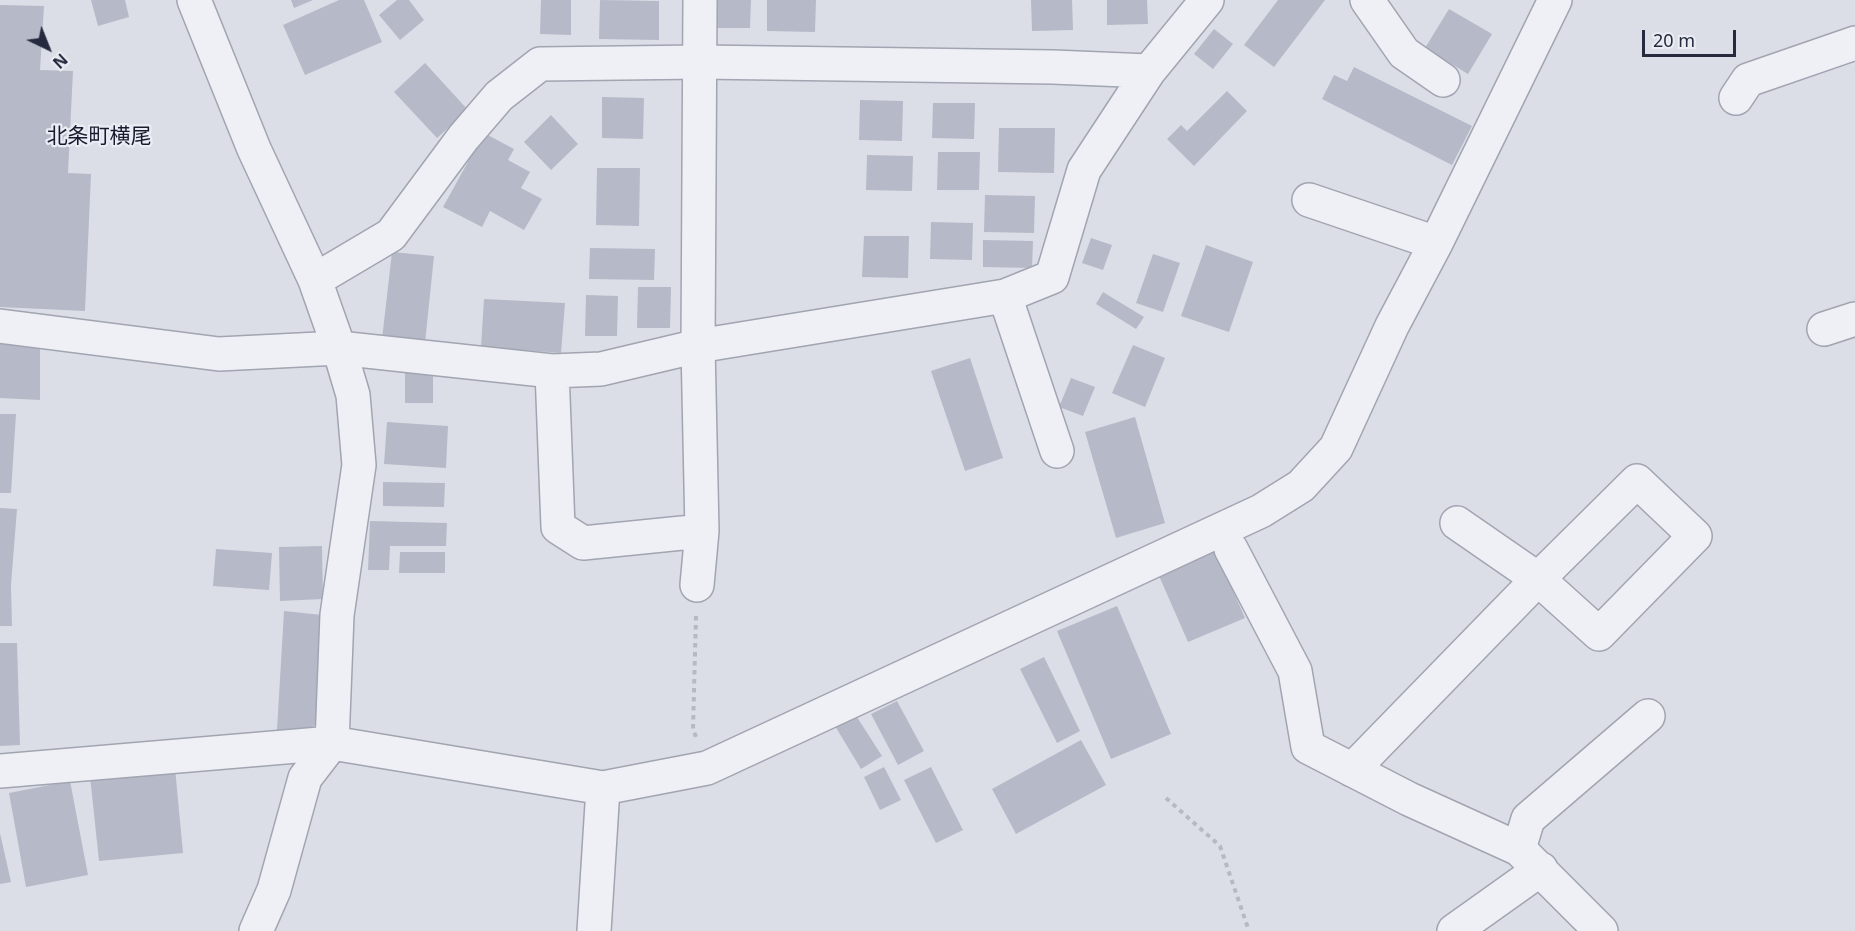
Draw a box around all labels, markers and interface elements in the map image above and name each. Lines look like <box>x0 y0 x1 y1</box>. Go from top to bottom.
north arrow <box>18 18 78 78</box>
scale bar <box>1645 18 1740 56</box>
text: 20 m <box>1653 28 1695 52</box>
text: N <box>48 49 73 74</box>
district label: 北条町横尾 <box>47 124 151 150</box>

